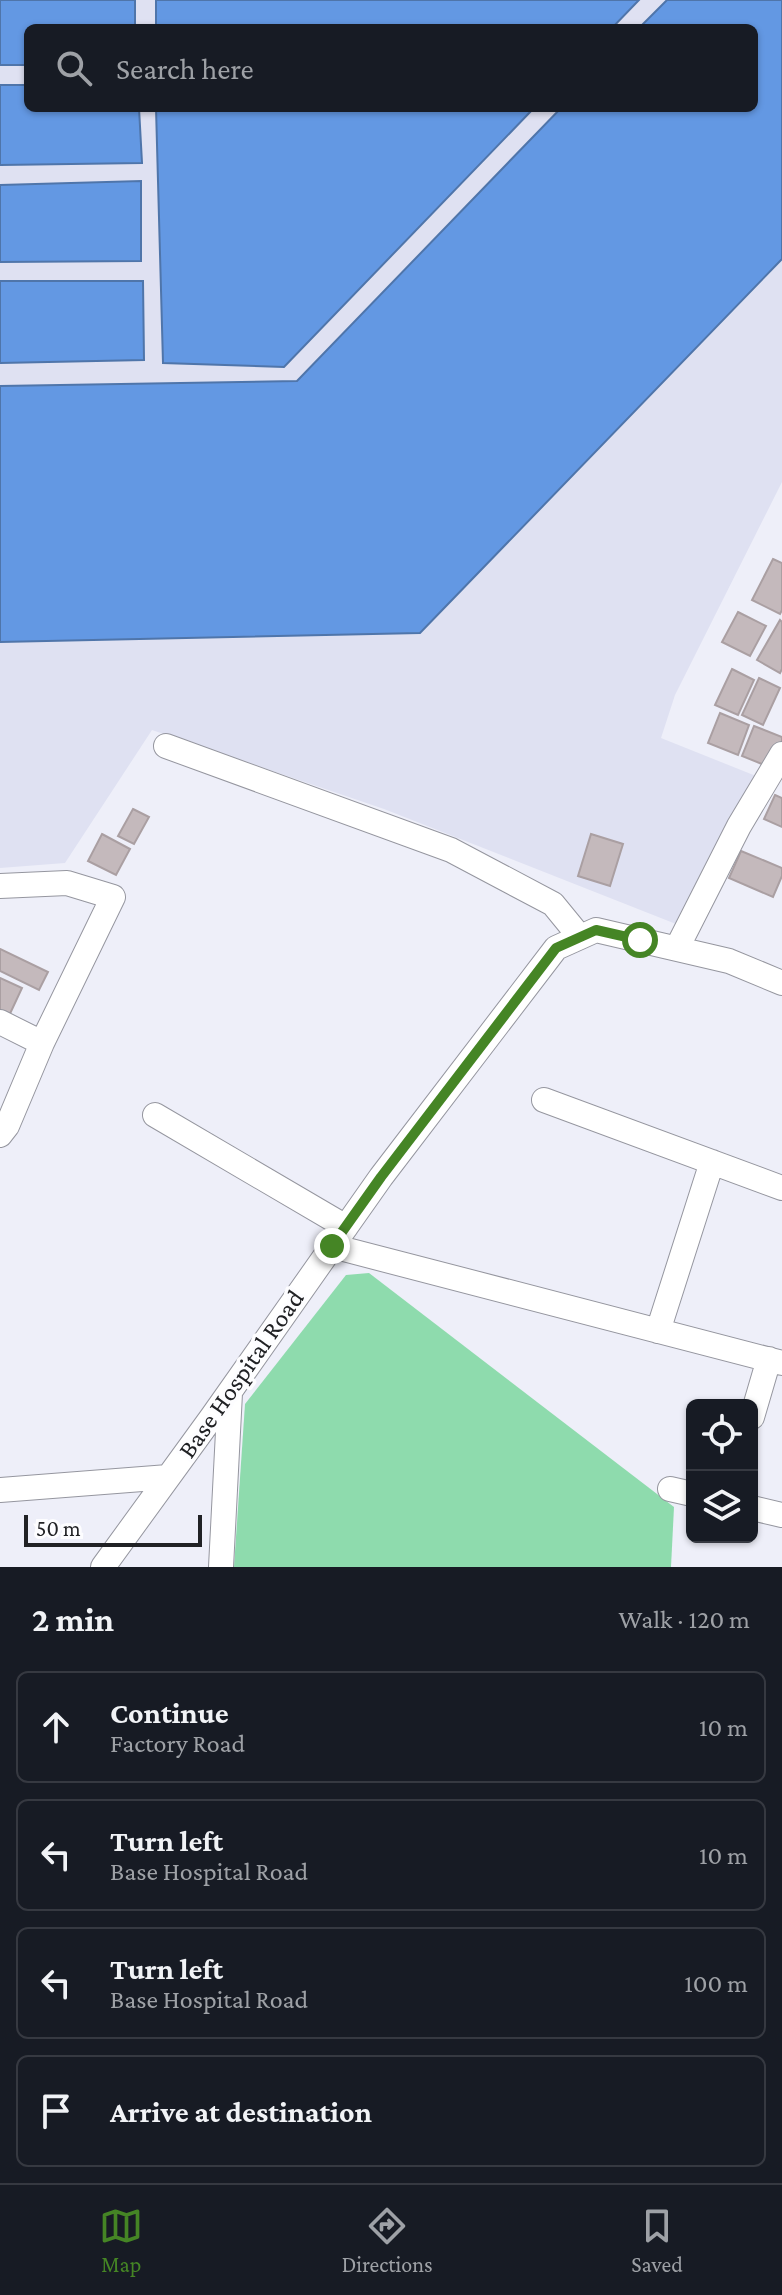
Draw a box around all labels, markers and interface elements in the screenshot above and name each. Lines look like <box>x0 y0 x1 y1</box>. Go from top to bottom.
search box <box>24 24 758 112</box>
icon: search <box>52 46 96 90</box>
text: Search here <box>116 52 254 85</box>
route start <box>622 922 658 958</box>
route end <box>314 1228 350 1264</box>
street label: Base Hospital Road <box>172 1284 310 1464</box>
map controls <box>686 1399 758 1543</box>
button: locate <box>686 1399 758 1471</box>
button: layers <box>686 1471 758 1543</box>
scale bar <box>24 1511 202 1547</box>
text: 50 m <box>36 1516 81 1541</box>
text: 2 min <box>32 1601 114 1638</box>
text: Walk · 120 m <box>619 1605 750 1634</box>
text: Continue <box>110 1696 229 1729</box>
icon: ahead <box>34 1705 78 1749</box>
text: 10 m <box>699 1713 748 1742</box>
text: Factory Road <box>110 1729 245 1758</box>
text: Turn left <box>110 1824 223 1857</box>
icon: left <box>34 1833 78 1877</box>
text: 10 m <box>699 1841 748 1870</box>
text: Base Hospital Road <box>110 1857 308 1886</box>
text: Turn left <box>110 1952 223 1985</box>
icon: left <box>34 1961 78 2005</box>
text: 100 m <box>684 1969 748 1998</box>
text: Base Hospital Road <box>110 1985 308 2014</box>
icon: arrive <box>34 2089 78 2133</box>
text: Arrive at destination <box>110 2095 372 2128</box>
tab: Map <box>99 2204 143 2277</box>
tab: Directions <box>342 2204 433 2277</box>
tab: Saved <box>631 2204 683 2277</box>

